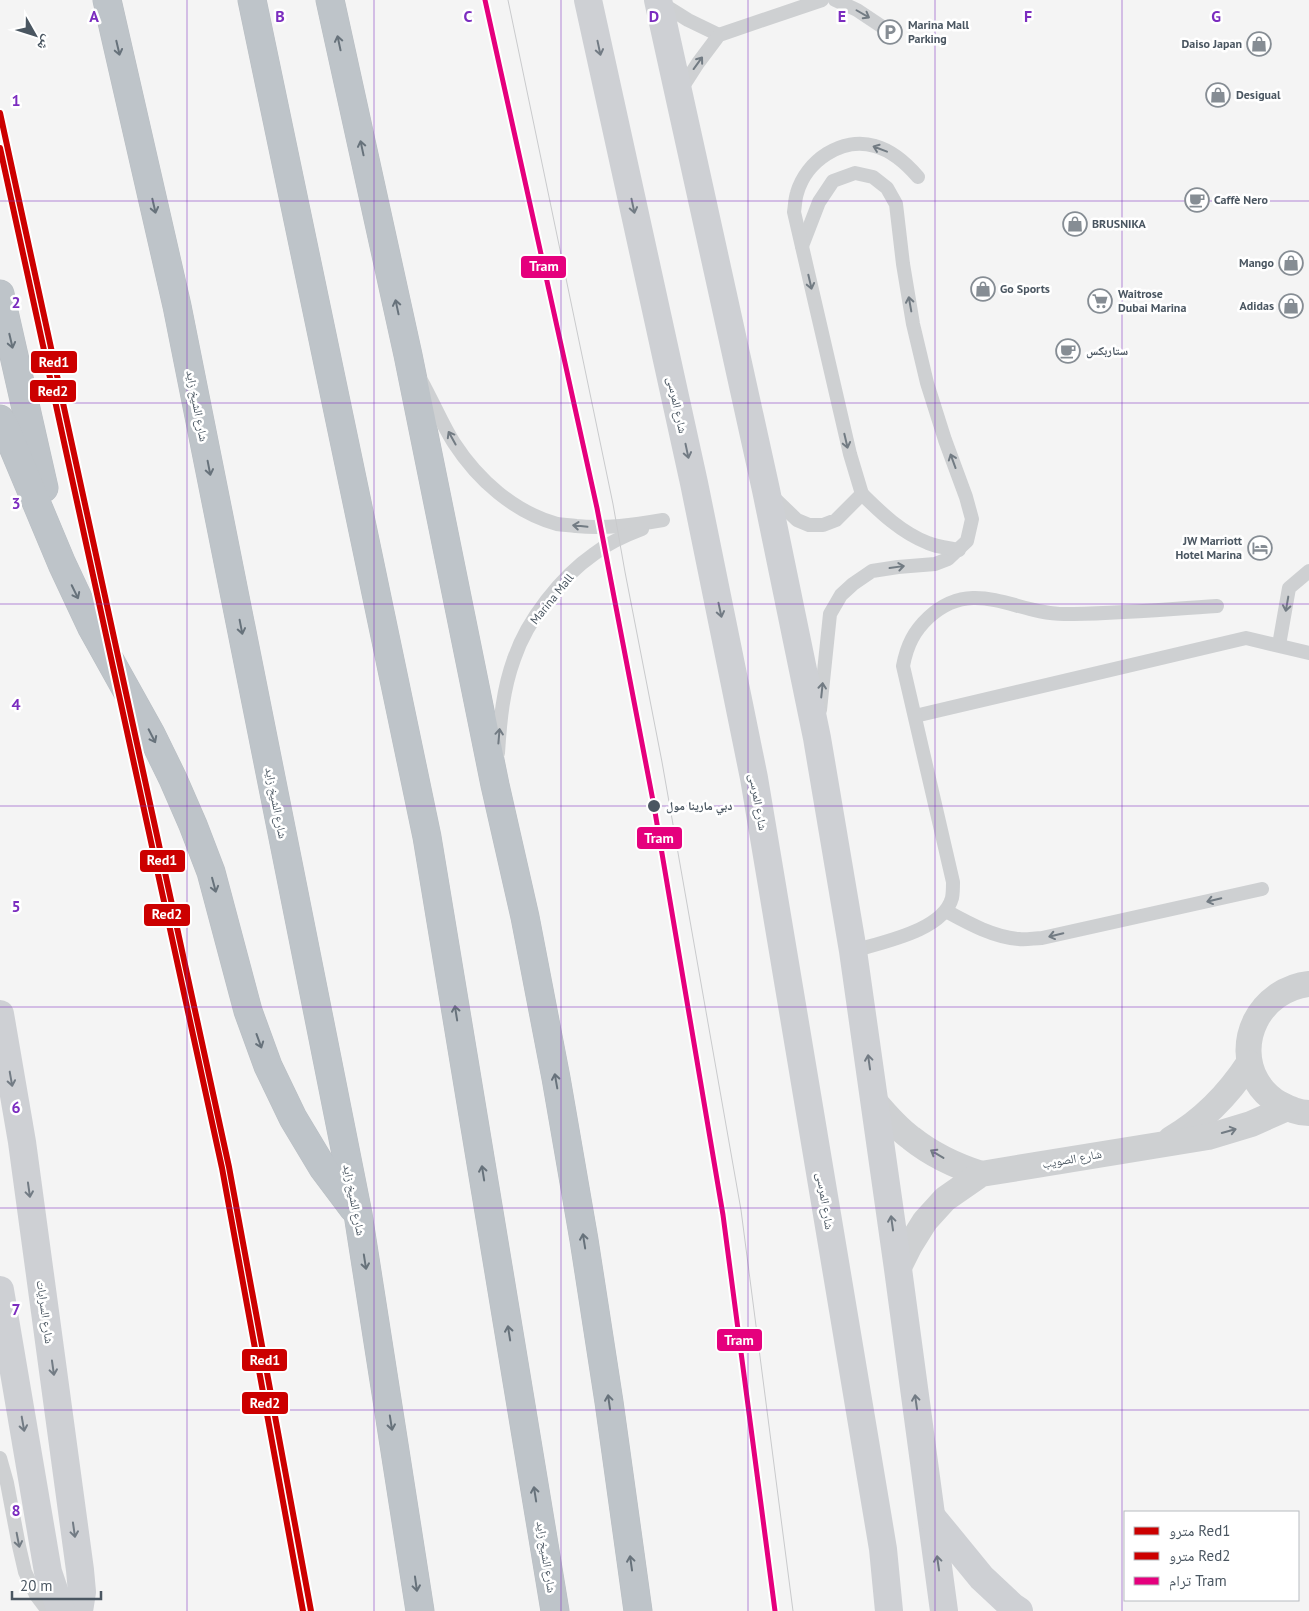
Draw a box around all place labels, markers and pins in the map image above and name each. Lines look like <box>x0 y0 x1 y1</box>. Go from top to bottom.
place label: Marina Mall Parking <box>908 17 970 46</box>
parking icon: Marina Mall Parking <box>877 19 903 45</box>
shop icon: Daiso Japan <box>1246 31 1272 57</box>
place label: Daiso Japan <box>1182 36 1242 51</box>
shop icon: Desigual <box>1205 82 1231 108</box>
place label: Desigual <box>1236 87 1281 102</box>
cafe icon: Caffè Nero <box>1184 187 1210 213</box>
place label: Caffè Nero <box>1214 192 1268 207</box>
shop icon: BRUSNIKA <box>1062 211 1088 237</box>
place label: BRUSNIKA <box>1092 216 1147 231</box>
shop icon: Mango <box>1278 250 1304 276</box>
place label: Mango <box>1239 255 1275 270</box>
shop icon: Go Sports <box>970 276 996 302</box>
place label: Go Sports <box>1000 281 1050 296</box>
place label: Waitrose Dubai Marina <box>1118 286 1186 315</box>
supermarket icon: Waitrose Dubai Marina <box>1087 288 1113 314</box>
shop icon: Adidas <box>1278 293 1304 319</box>
place label: Adidas <box>1240 298 1274 313</box>
cafe icon: ستاربكس <box>1055 338 1081 364</box>
place label: ستاربكس <box>1086 343 1128 359</box>
place label: JW Marriott Hotel Marina <box>1175 533 1243 562</box>
hotel icon: JW Marriott Hotel Marina <box>1247 535 1273 561</box>
marker: دبي مارينا مول <box>646 798 662 814</box>
place label: دبي مارينا مول <box>666 798 732 816</box>

